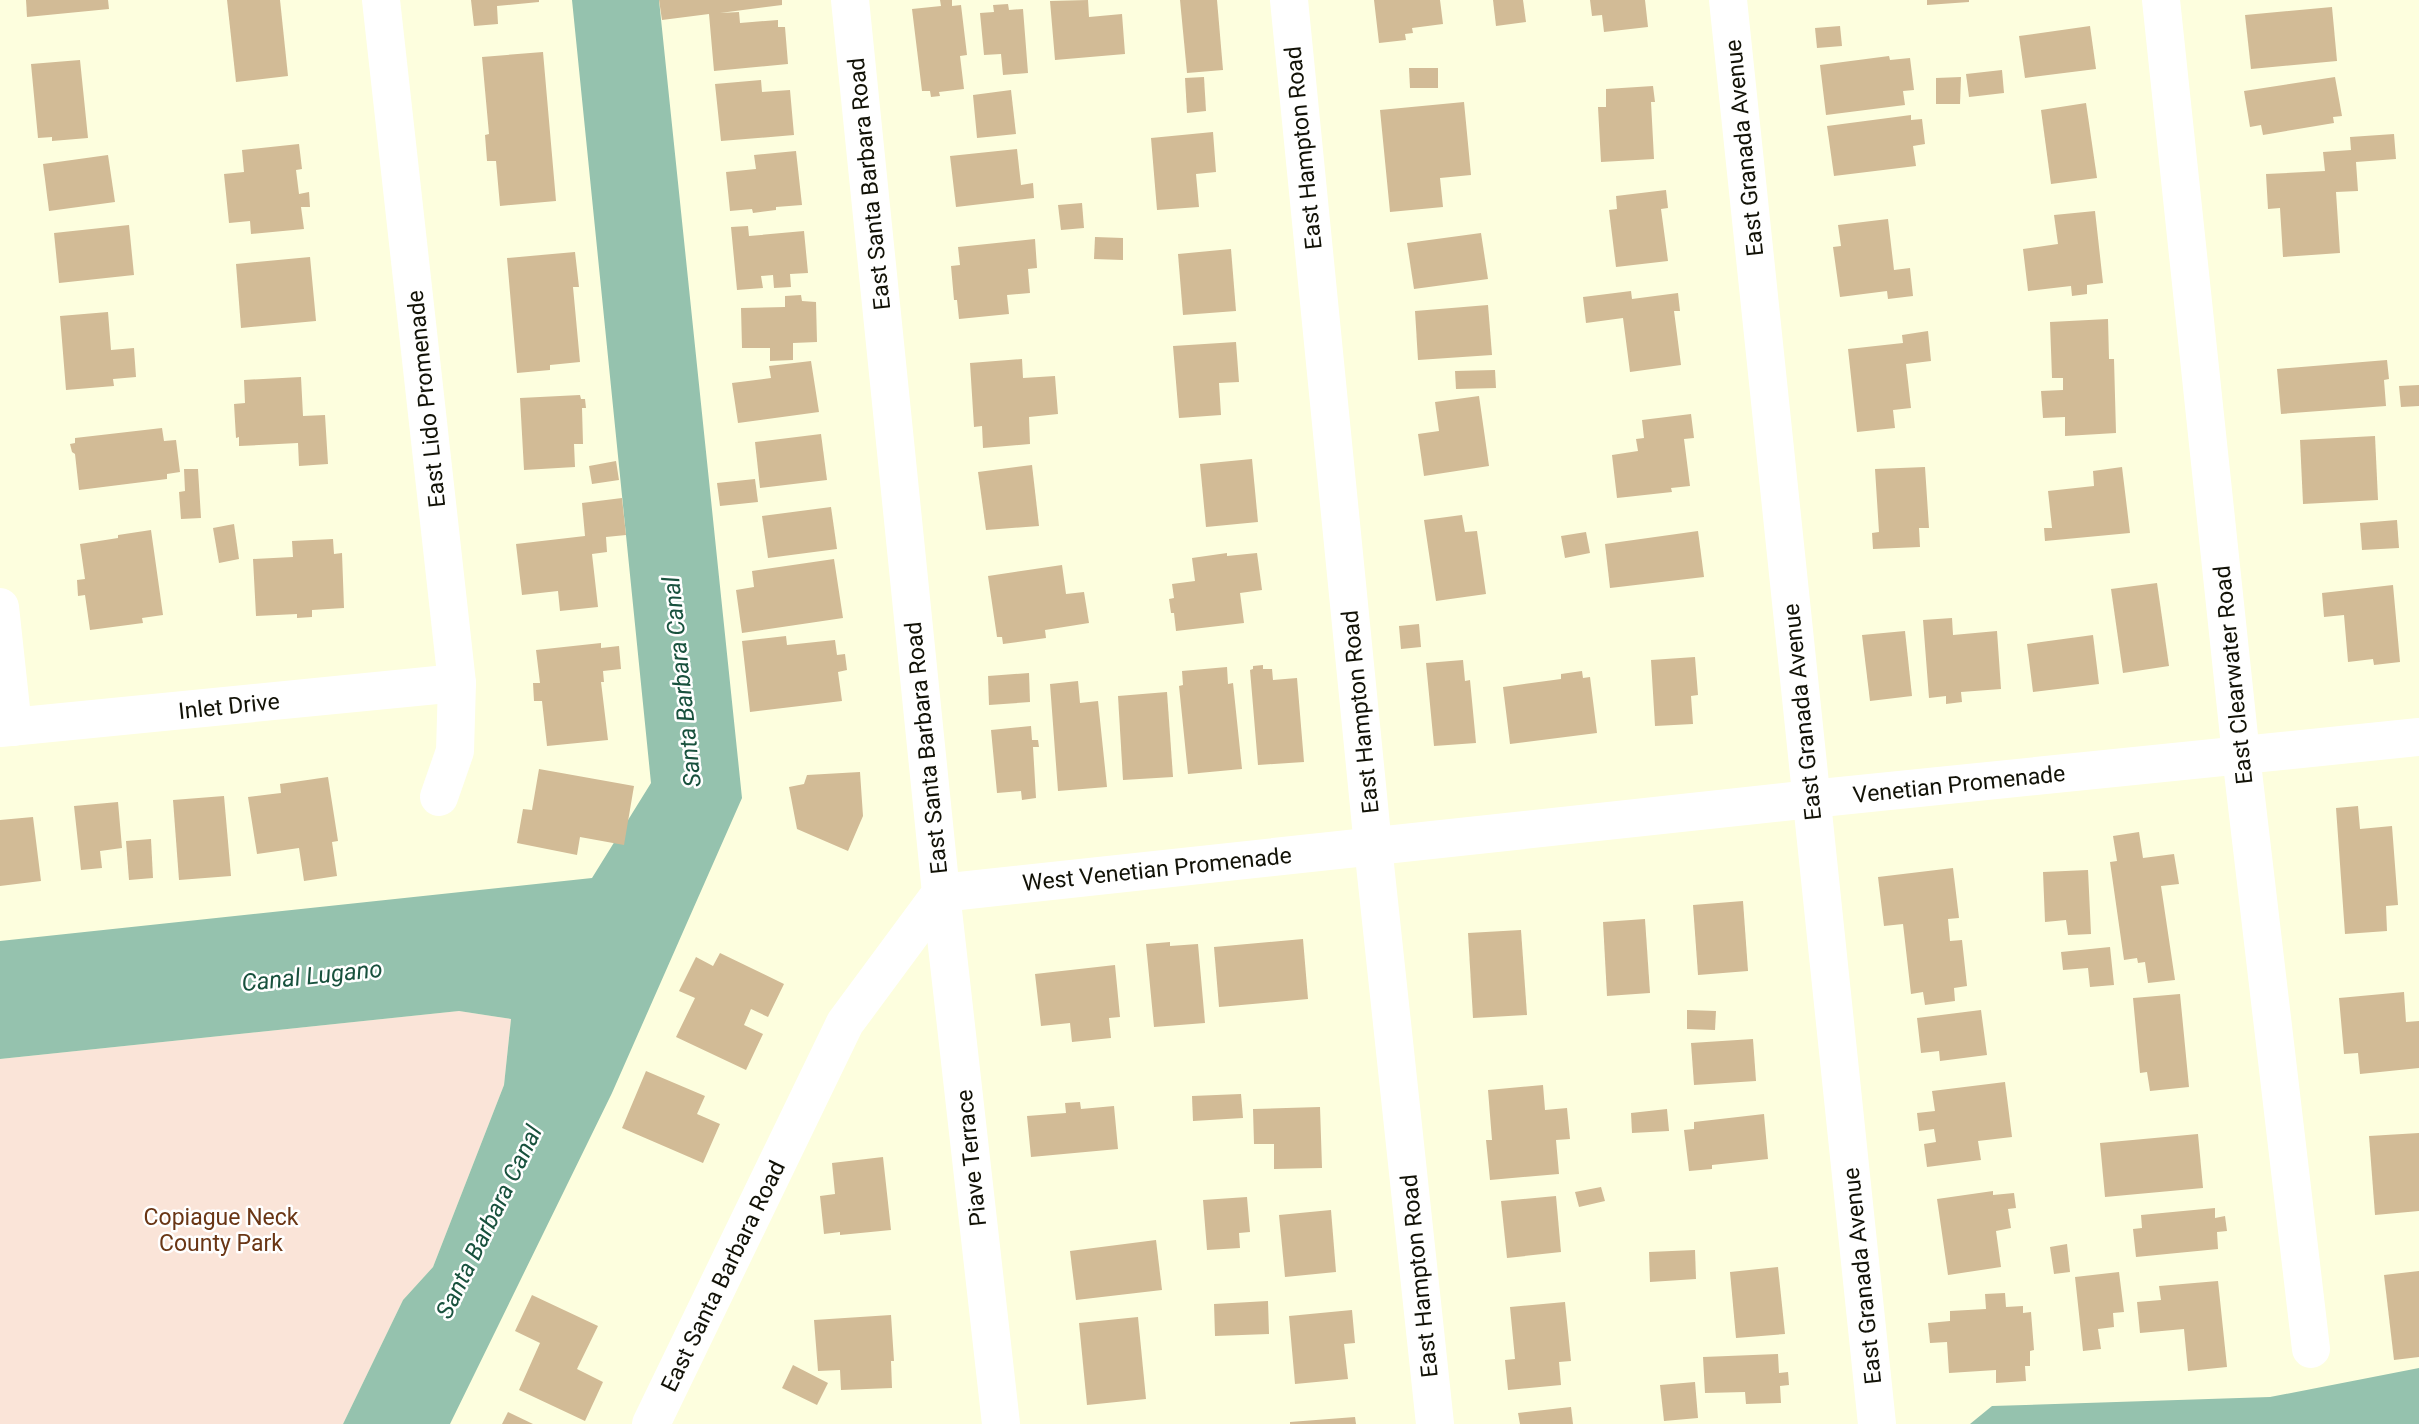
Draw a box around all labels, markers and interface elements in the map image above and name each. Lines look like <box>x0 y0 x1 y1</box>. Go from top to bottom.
street label: East Granada Avenue <box>1720 38 1769 258</box>
street label: East Hampton Road <box>1279 45 1328 251</box>
street label: East Santa Barbara Road <box>843 56 896 312</box>
street label: East Lido Promenade <box>402 289 451 509</box>
street label: East Clearwater Road <box>2209 564 2258 786</box>
water label: Santa Barbara Canal <box>657 575 707 789</box>
street label: East Granada Avenue <box>1778 602 1827 822</box>
street label: East Hampton Road <box>1336 609 1385 815</box>
street label: East Santa Barbara Road <box>900 620 953 876</box>
street label: Inlet Drive <box>177 688 281 725</box>
street label: Venetian Promenade <box>1852 760 2066 809</box>
street label: West Venetian Promenade <box>1021 842 1293 897</box>
water label: Canal Lugano <box>240 955 384 997</box>
street label: Piave Terrace <box>951 1088 992 1228</box>
water label: Santa Barbara Canal <box>430 1121 548 1323</box>
street label: East Santa Barbara Road <box>656 1156 791 1396</box>
street label: East Granada Avenue <box>1838 1166 1887 1386</box>
street label: East Hampton Road <box>1395 1173 1444 1379</box>
park label: Copiague Neck County Park <box>144 1204 299 1257</box>

